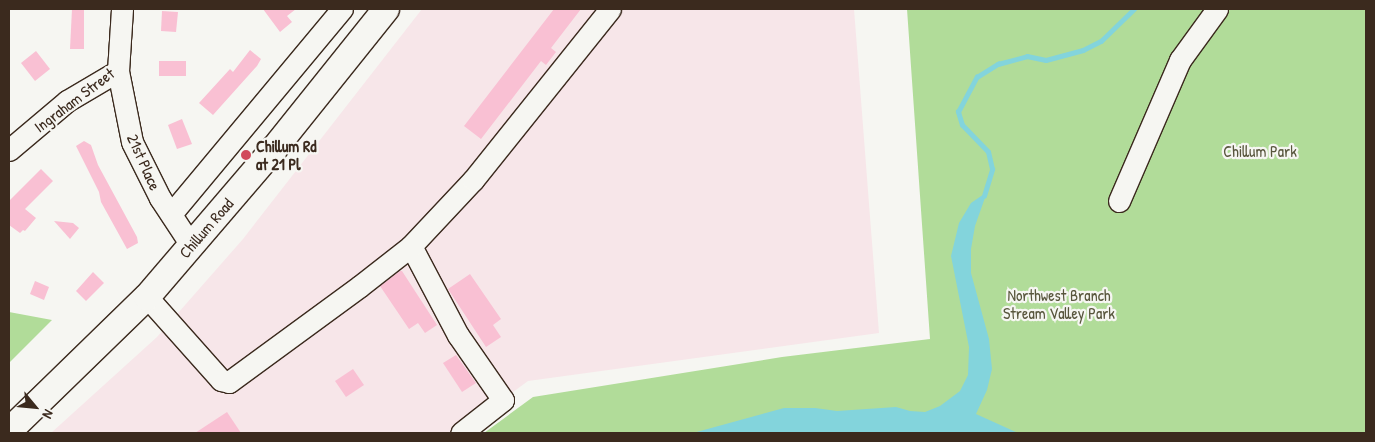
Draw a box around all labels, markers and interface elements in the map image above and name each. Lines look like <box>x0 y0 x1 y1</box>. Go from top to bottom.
street label: Ingraham Street <box>30 64 118 136</box>
street label: 21st Place <box>123 131 165 193</box>
place label: Chillum Rd at 21 Pl <box>256 136 316 174</box>
park label: Chillum Park <box>1223 141 1297 161</box>
marker: Chillum Rd at 21 Pl <box>240 149 252 161</box>
street label: Chillum Road <box>175 194 237 262</box>
park label: Northwest Branch Stream Valley Park <box>1003 285 1115 323</box>
north arrow <box>10 382 60 432</box>
text: N <box>39 407 59 422</box>

